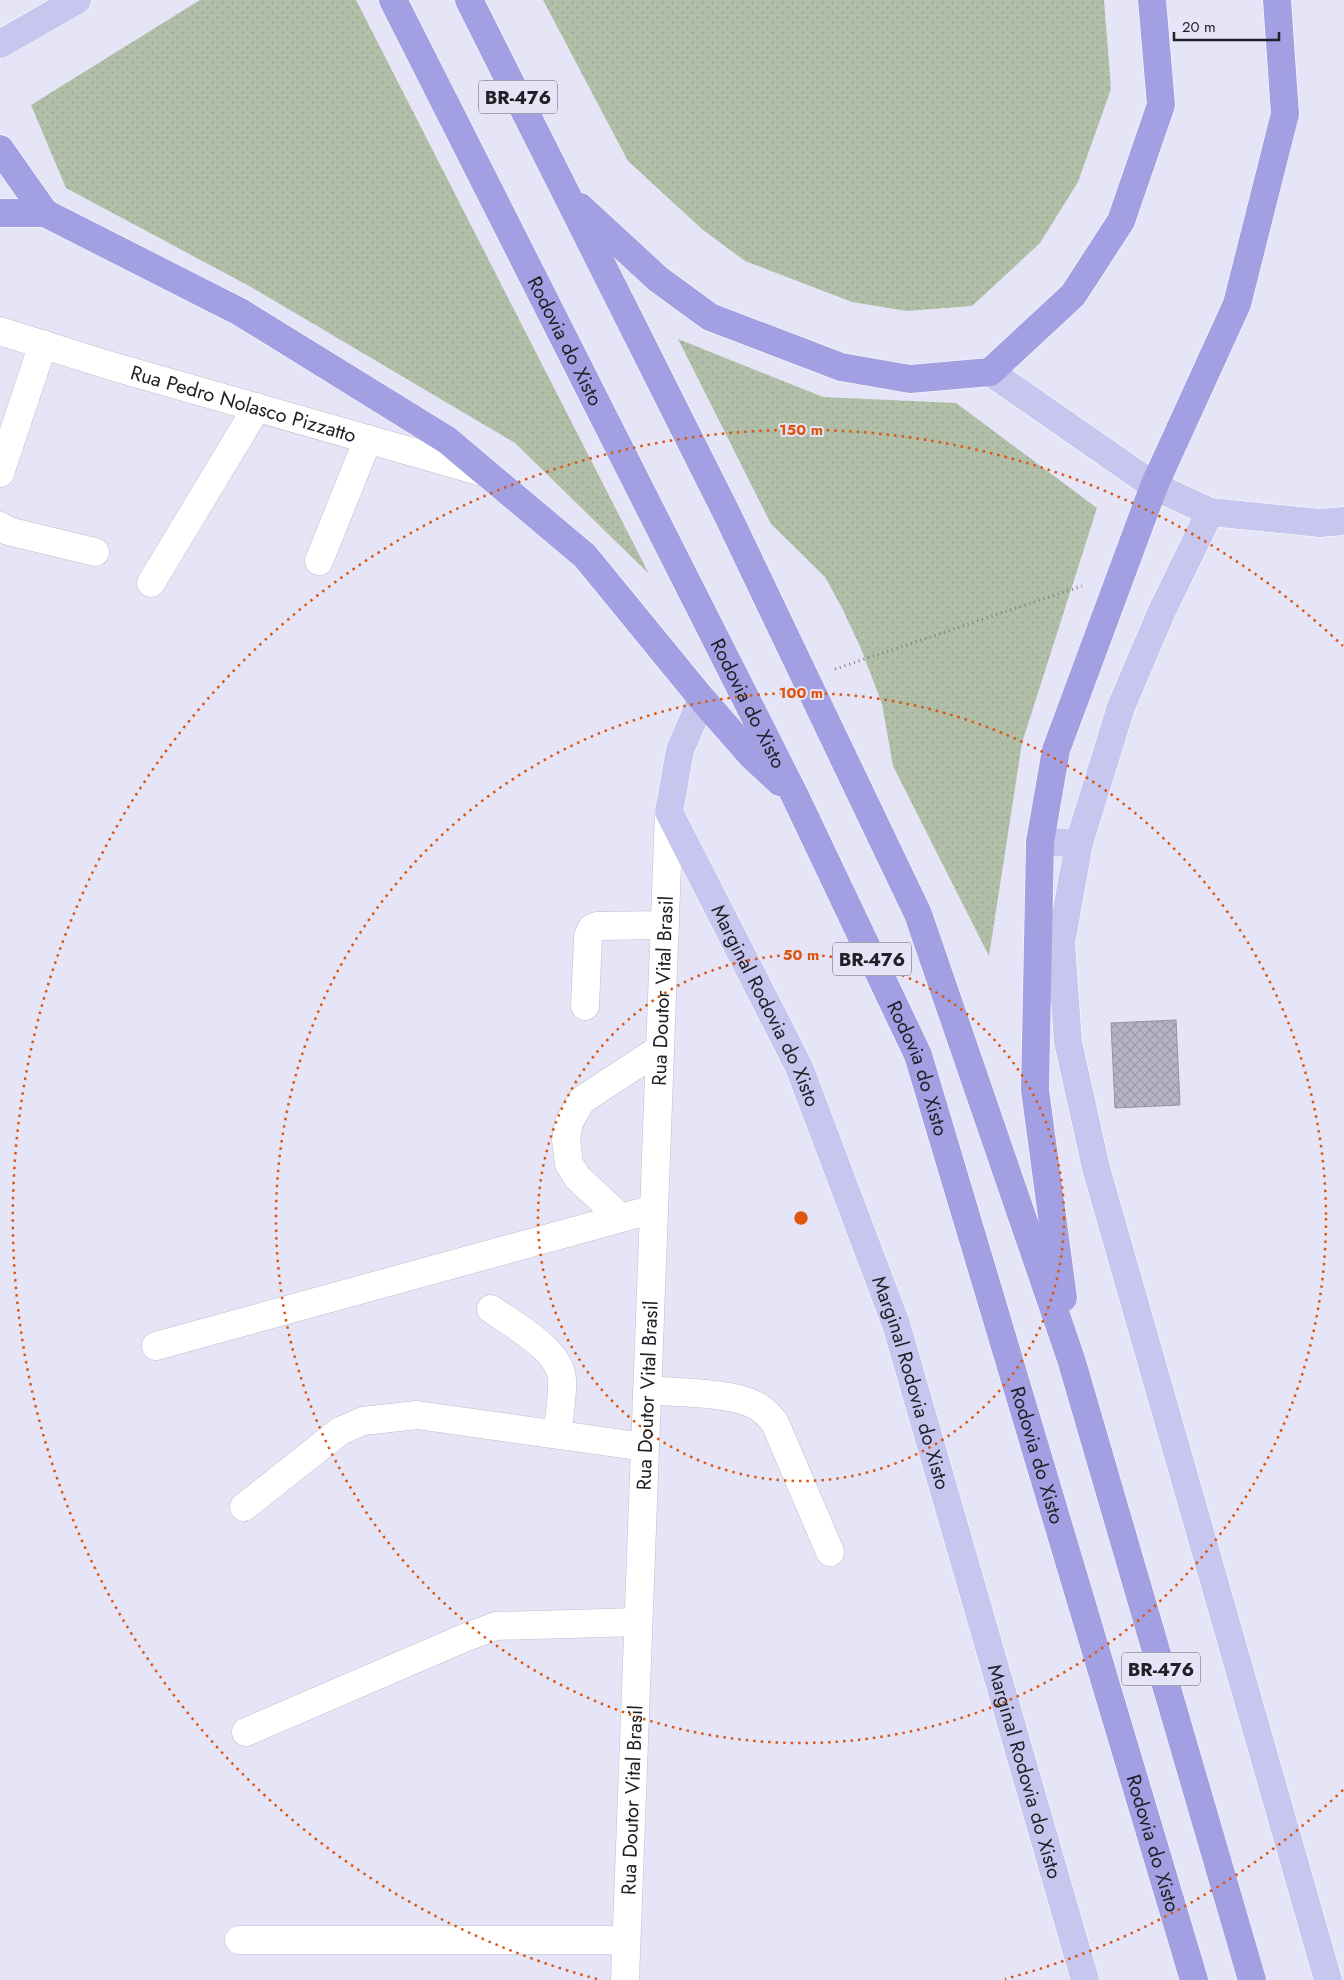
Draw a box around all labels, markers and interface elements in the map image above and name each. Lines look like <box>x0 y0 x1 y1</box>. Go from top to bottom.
scale bar <box>1174 10 1279 42</box>
text: 20 m <box>1182 16 1216 38</box>
road number: BR-476 <box>479 80 557 114</box>
street label: Rodovia do Xisto <box>520 271 610 411</box>
street label: Rua Pedro Nolasco Pizzatto <box>127 358 360 450</box>
text: 150 m <box>779 419 823 441</box>
street label: Rodovia do Xisto <box>703 634 793 774</box>
text: 100 m <box>779 682 823 704</box>
street label: Rua Doutor Vital Brasil <box>645 895 681 1086</box>
street label: Marginal Rodovia do Xisto <box>704 900 827 1111</box>
road number: BR-476 <box>833 942 911 976</box>
text: 50 m <box>783 944 819 966</box>
street label: Rodovia do Xisto <box>879 996 955 1140</box>
centre of rings <box>792 1209 810 1227</box>
street label: Marginal Rodovia do Xisto <box>864 1272 957 1493</box>
street label: Rua Doutor Vital Brasil <box>629 1300 666 1491</box>
street label: Rodovia do Xisto <box>1003 1383 1071 1528</box>
road number: BR-476 <box>1122 1652 1200 1686</box>
street label: Marginal Rodovia do Xisto <box>980 1661 1069 1882</box>
street label: Rua Doutor Vital Brasil <box>614 1705 650 1896</box>
street label: Rodovia do Xisto <box>1118 1771 1187 1916</box>

